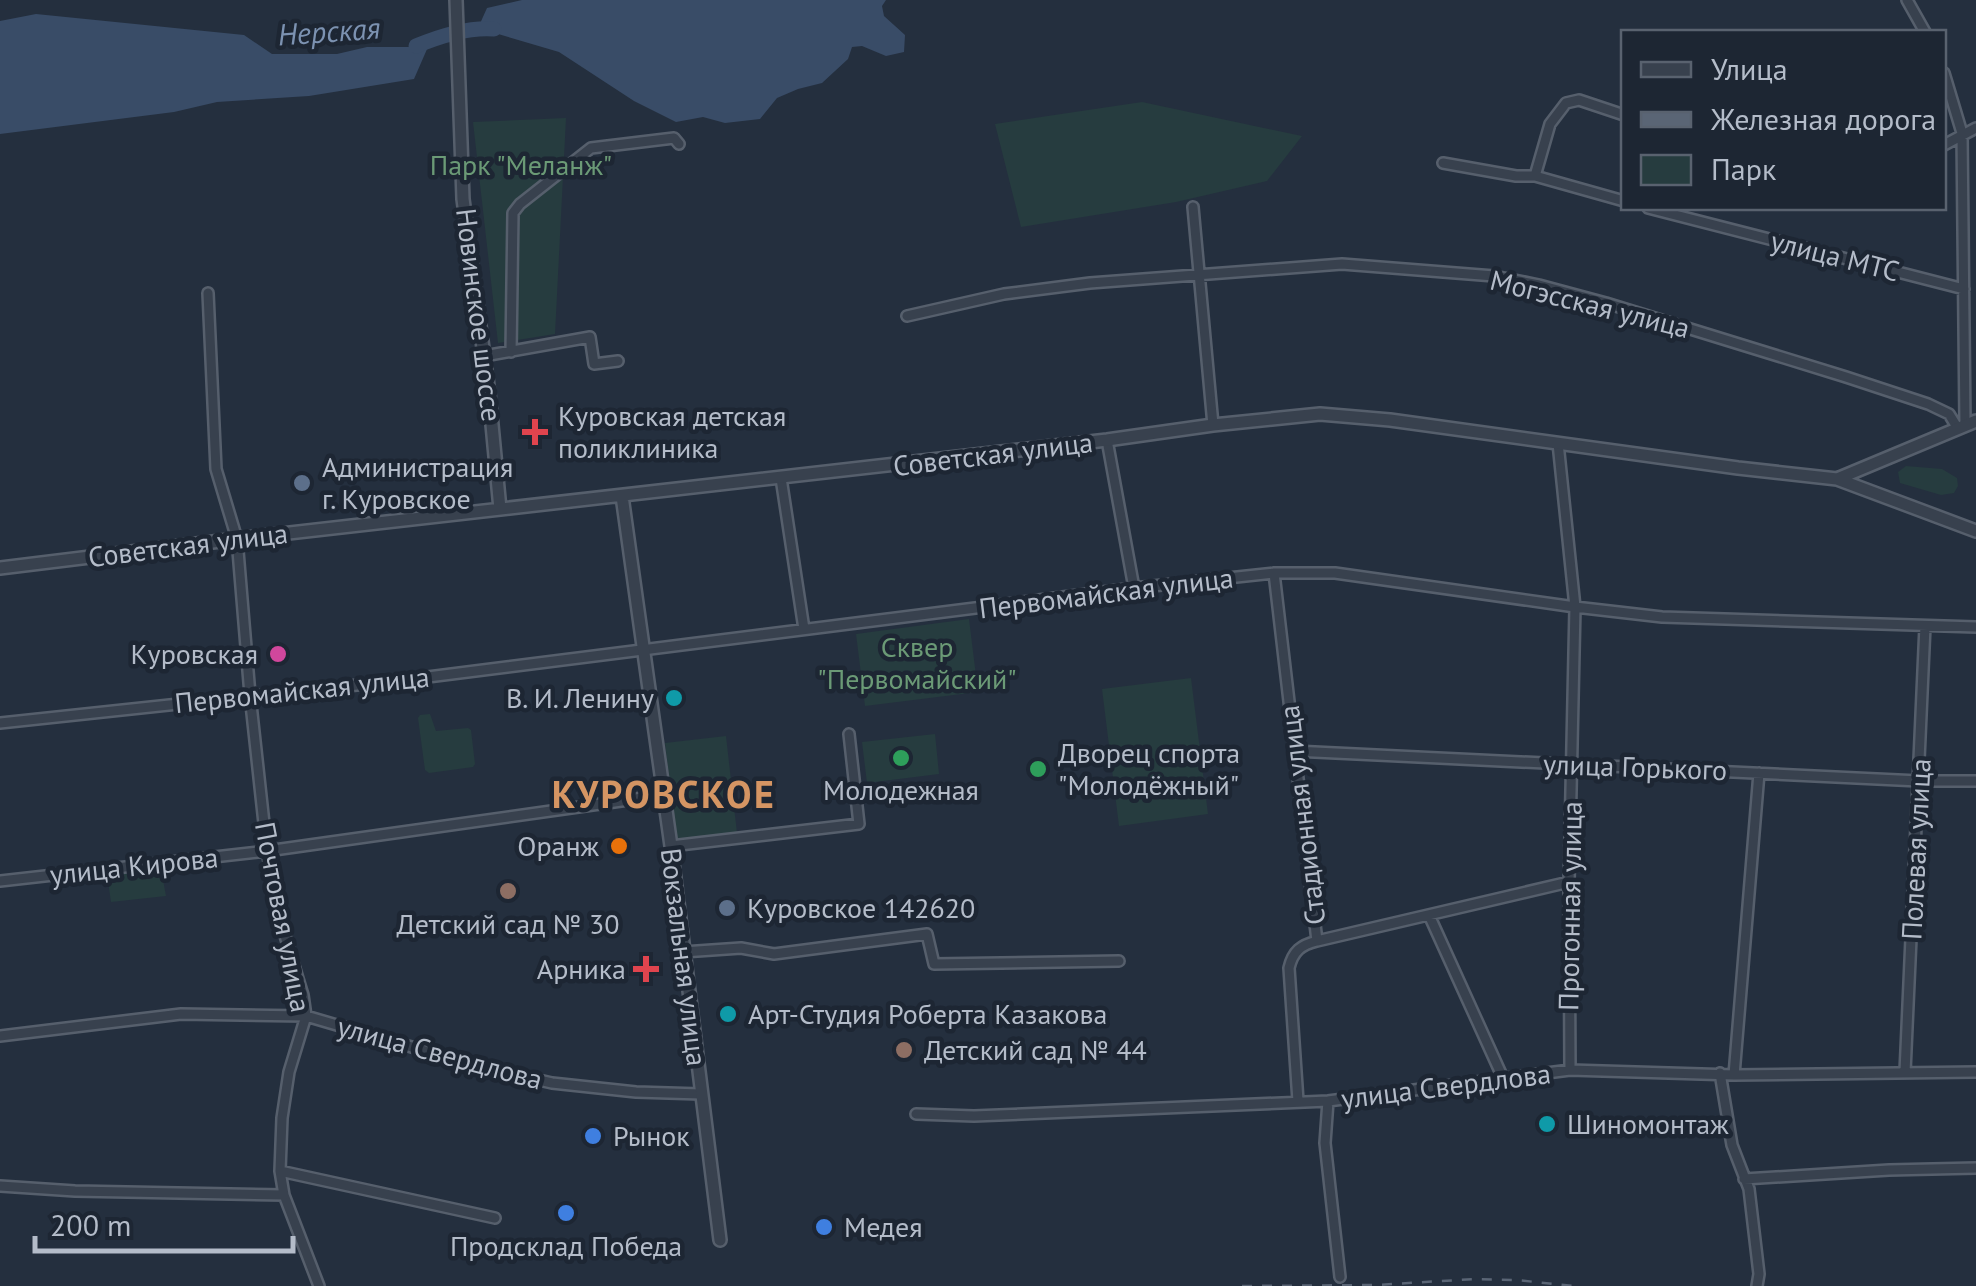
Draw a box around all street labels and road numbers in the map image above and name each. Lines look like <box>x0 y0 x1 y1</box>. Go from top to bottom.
street label: Новинское шоссе <box>448 206 511 424</box>
street label: улица МТС <box>1767 222 1903 289</box>
street label: Могэсская улица <box>1486 261 1694 346</box>
street label: Советская улица <box>891 423 1095 484</box>
street label: Советская улица <box>86 514 290 575</box>
street label: Первомайская улица <box>977 559 1235 626</box>
street label: Первомайская улица <box>173 658 431 721</box>
street label: Стадионная улица <box>1270 703 1333 927</box>
street label: улица Горького <box>1542 745 1728 788</box>
street label: Полевая улица <box>1892 757 1939 941</box>
street label: Прогонная улица <box>1549 801 1590 1011</box>
street label: Почтовая улица <box>247 819 320 1015</box>
street label: улица Кирова <box>48 838 220 893</box>
street label: Вокзальная улица <box>653 846 716 1068</box>
street label: улица Свердлова <box>334 1007 547 1098</box>
street label: улица Свердлова <box>1339 1054 1553 1117</box>

